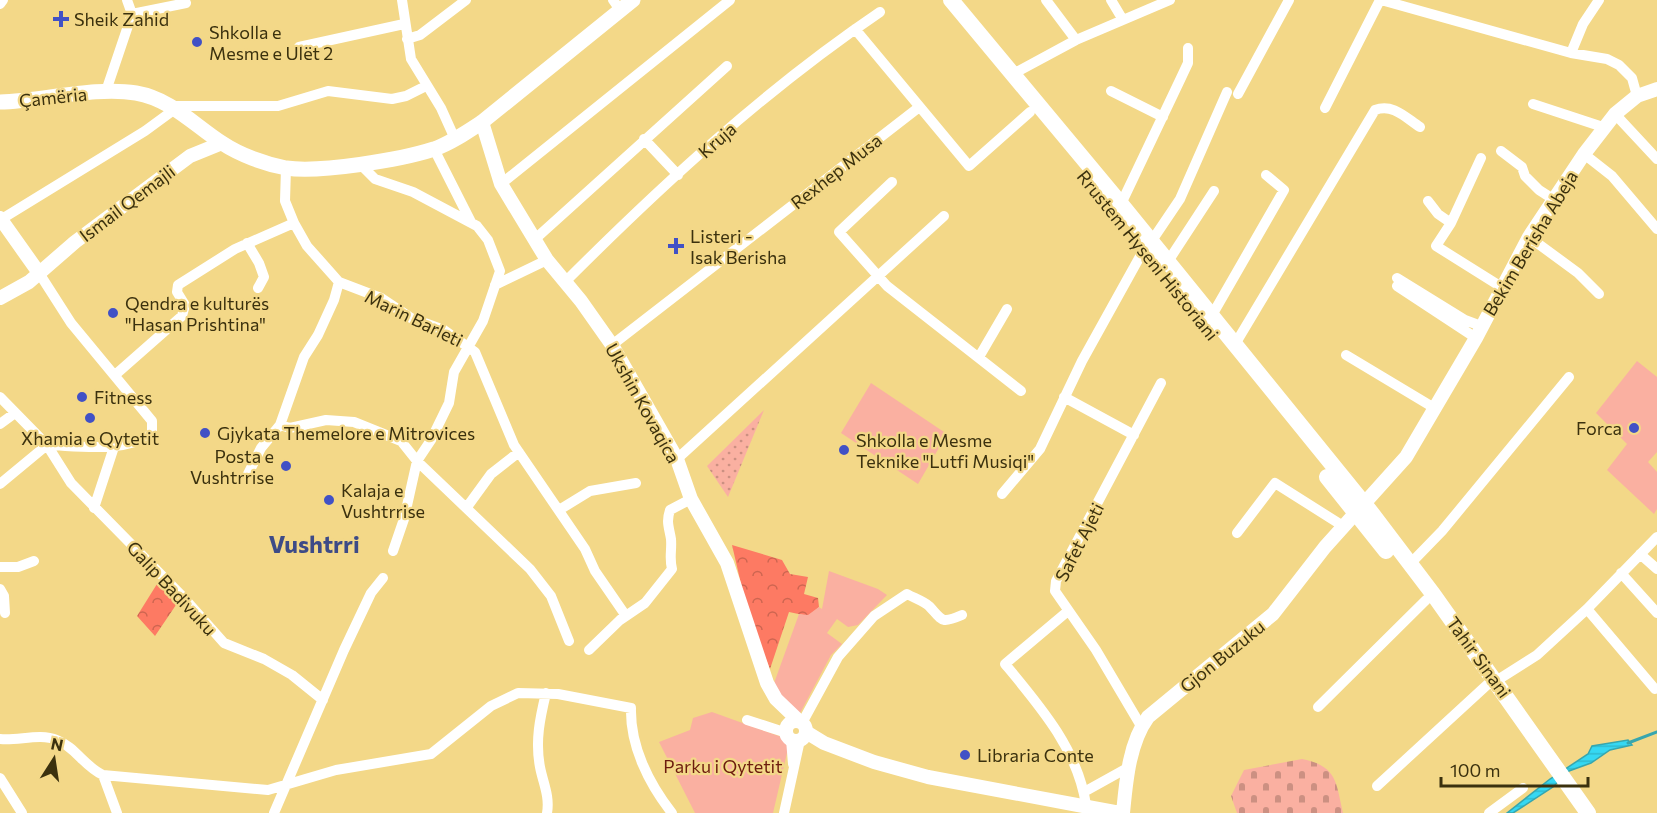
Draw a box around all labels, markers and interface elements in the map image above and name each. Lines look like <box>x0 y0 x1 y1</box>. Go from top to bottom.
place label: Sheik Zahid <box>74 8 169 30</box>
marker: Sheik Zahid <box>52 10 70 28</box>
place label: Shkolla e Mesme e Ulët 2 <box>209 21 333 64</box>
marker: Shkolla e Mesme e Ulët 2 <box>190 35 204 49</box>
street label: Çamëria <box>18 82 88 112</box>
street label: Kruja <box>693 117 741 163</box>
street label: Rexhep Musa <box>786 129 886 213</box>
street label: Ismail Qemajli <box>75 160 179 246</box>
street label: Rrustem Hyseni Historiani <box>1073 165 1223 345</box>
street label: Bekim Berisha Abeja <box>1478 166 1582 320</box>
place label: Listeri - Isak Berisha <box>690 225 787 268</box>
marker: Listeri - Isak Berisha <box>667 237 685 255</box>
street label: Marin Barleti <box>361 285 467 351</box>
place label: Qendra e kulturës "Hasan Prishtina" <box>125 292 269 335</box>
marker: Qendra e kulturës "Hasan Prishtina" <box>106 306 120 320</box>
street label: Ukshin Kovaqica <box>601 339 685 467</box>
place label: Fitness <box>94 386 153 408</box>
marker: Fitness <box>75 390 89 404</box>
marker: Xhamia e Qytetit <box>83 411 97 425</box>
place label: Forca <box>1576 417 1622 439</box>
marker: Forca <box>1627 421 1641 435</box>
place label: Gjykata Themelore e Mitrovices <box>217 422 475 444</box>
marker: Gjykata Themelore e Mitrovices <box>198 426 212 440</box>
place label: Xhamia e Qytetit <box>21 427 159 449</box>
place label: Shkolla e Mesme Teknike "Lutfi Musiqi" <box>856 429 1034 472</box>
marker: Shkolla e Mesme Teknike "Lutfi Musiqi" <box>837 443 851 457</box>
place label: Posta e Vushtrrise <box>190 445 274 488</box>
marker: Posta e Vushtrrise <box>279 459 293 473</box>
place label: Kalaja e Vushtrrise <box>341 479 425 522</box>
marker: Kalaja e Vushtrrise <box>322 493 336 507</box>
street label: Safet Ajeti <box>1050 499 1108 585</box>
district label: Vushtrri <box>268 529 360 558</box>
street label: Galip Badivuku <box>123 536 221 640</box>
street label: Tahir Sinani <box>1442 612 1516 702</box>
street label: Gjon Buzuku <box>1175 615 1269 697</box>
north arrow <box>24 729 84 789</box>
text: N <box>49 733 65 754</box>
place label: Libraria Conte <box>977 744 1094 766</box>
marker: Libraria Conte <box>958 748 972 762</box>
scale bar <box>1441 750 1588 788</box>
park label: Parku i Qytetit <box>663 755 783 777</box>
text: 100 m <box>1450 759 1500 781</box>

